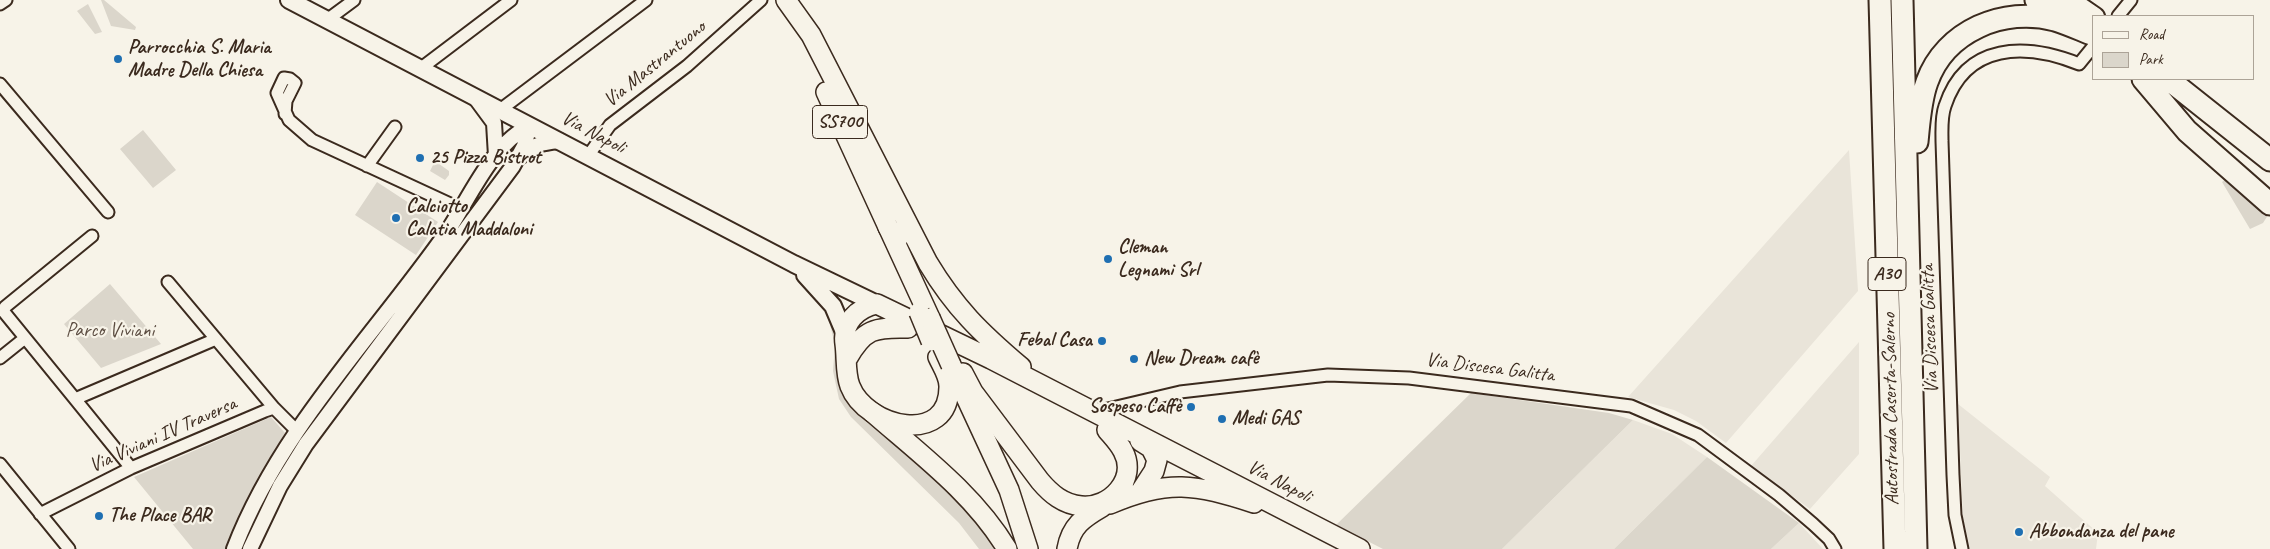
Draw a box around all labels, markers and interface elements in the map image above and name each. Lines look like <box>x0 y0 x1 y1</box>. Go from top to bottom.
legend <box>2092 15 2255 80</box>
street label: Via Mastrantuono <box>599 16 711 112</box>
text: Road <box>2139 25 2164 44</box>
place label: Parrocchia S. Maria Madre Della Chiesa <box>128 36 271 83</box>
text: Park <box>2139 50 2163 69</box>
marker: Parrocchia S. Maria Madre Della Chiesa <box>112 53 124 65</box>
road number: SS700 <box>812 105 868 138</box>
street label: Via Napoli <box>557 106 629 160</box>
place label: 25 Pizza Bistrot <box>430 146 541 170</box>
marker: 25 Pizza Bistrot <box>414 152 426 164</box>
place label: Calciotto Calatia Maddaloni <box>406 195 532 242</box>
marker: Calciotto Calatia Maddaloni <box>390 212 402 224</box>
place label: Cleman Legnami Srl <box>1118 236 1198 283</box>
marker: Cleman Legnami Srl <box>1102 253 1114 265</box>
road number: A30 <box>1868 258 1906 290</box>
street label: Via Discesa Galitta <box>1916 264 1944 394</box>
street label: Autostrada Caserta-Salerno <box>1877 312 1905 506</box>
park label: Parco Viviani <box>66 319 154 343</box>
place label: Febal Casa <box>1017 329 1092 353</box>
marker: Febal Casa <box>1096 335 1108 347</box>
place label: New Dream cafè <box>1144 347 1258 371</box>
street label: Via Discesa Galitta <box>1424 348 1556 388</box>
marker: New Dream cafè <box>1128 353 1140 365</box>
street label: Via Viviani IV Traversa <box>86 392 240 478</box>
place label: Sospeso Caffè <box>1089 395 1181 419</box>
marker: Sospeso Caffè <box>1185 401 1197 413</box>
place label: Medi GAS <box>1232 407 1299 431</box>
marker: Medi GAS <box>1216 413 1228 425</box>
street label: Via Napoli <box>1243 455 1315 509</box>
place label: The Place BAR <box>109 504 211 528</box>
marker: The Place BAR <box>93 510 105 522</box>
place label: Abbondanza del pane <box>2029 520 2174 544</box>
marker: Abbondanza del pane <box>2013 526 2025 538</box>

